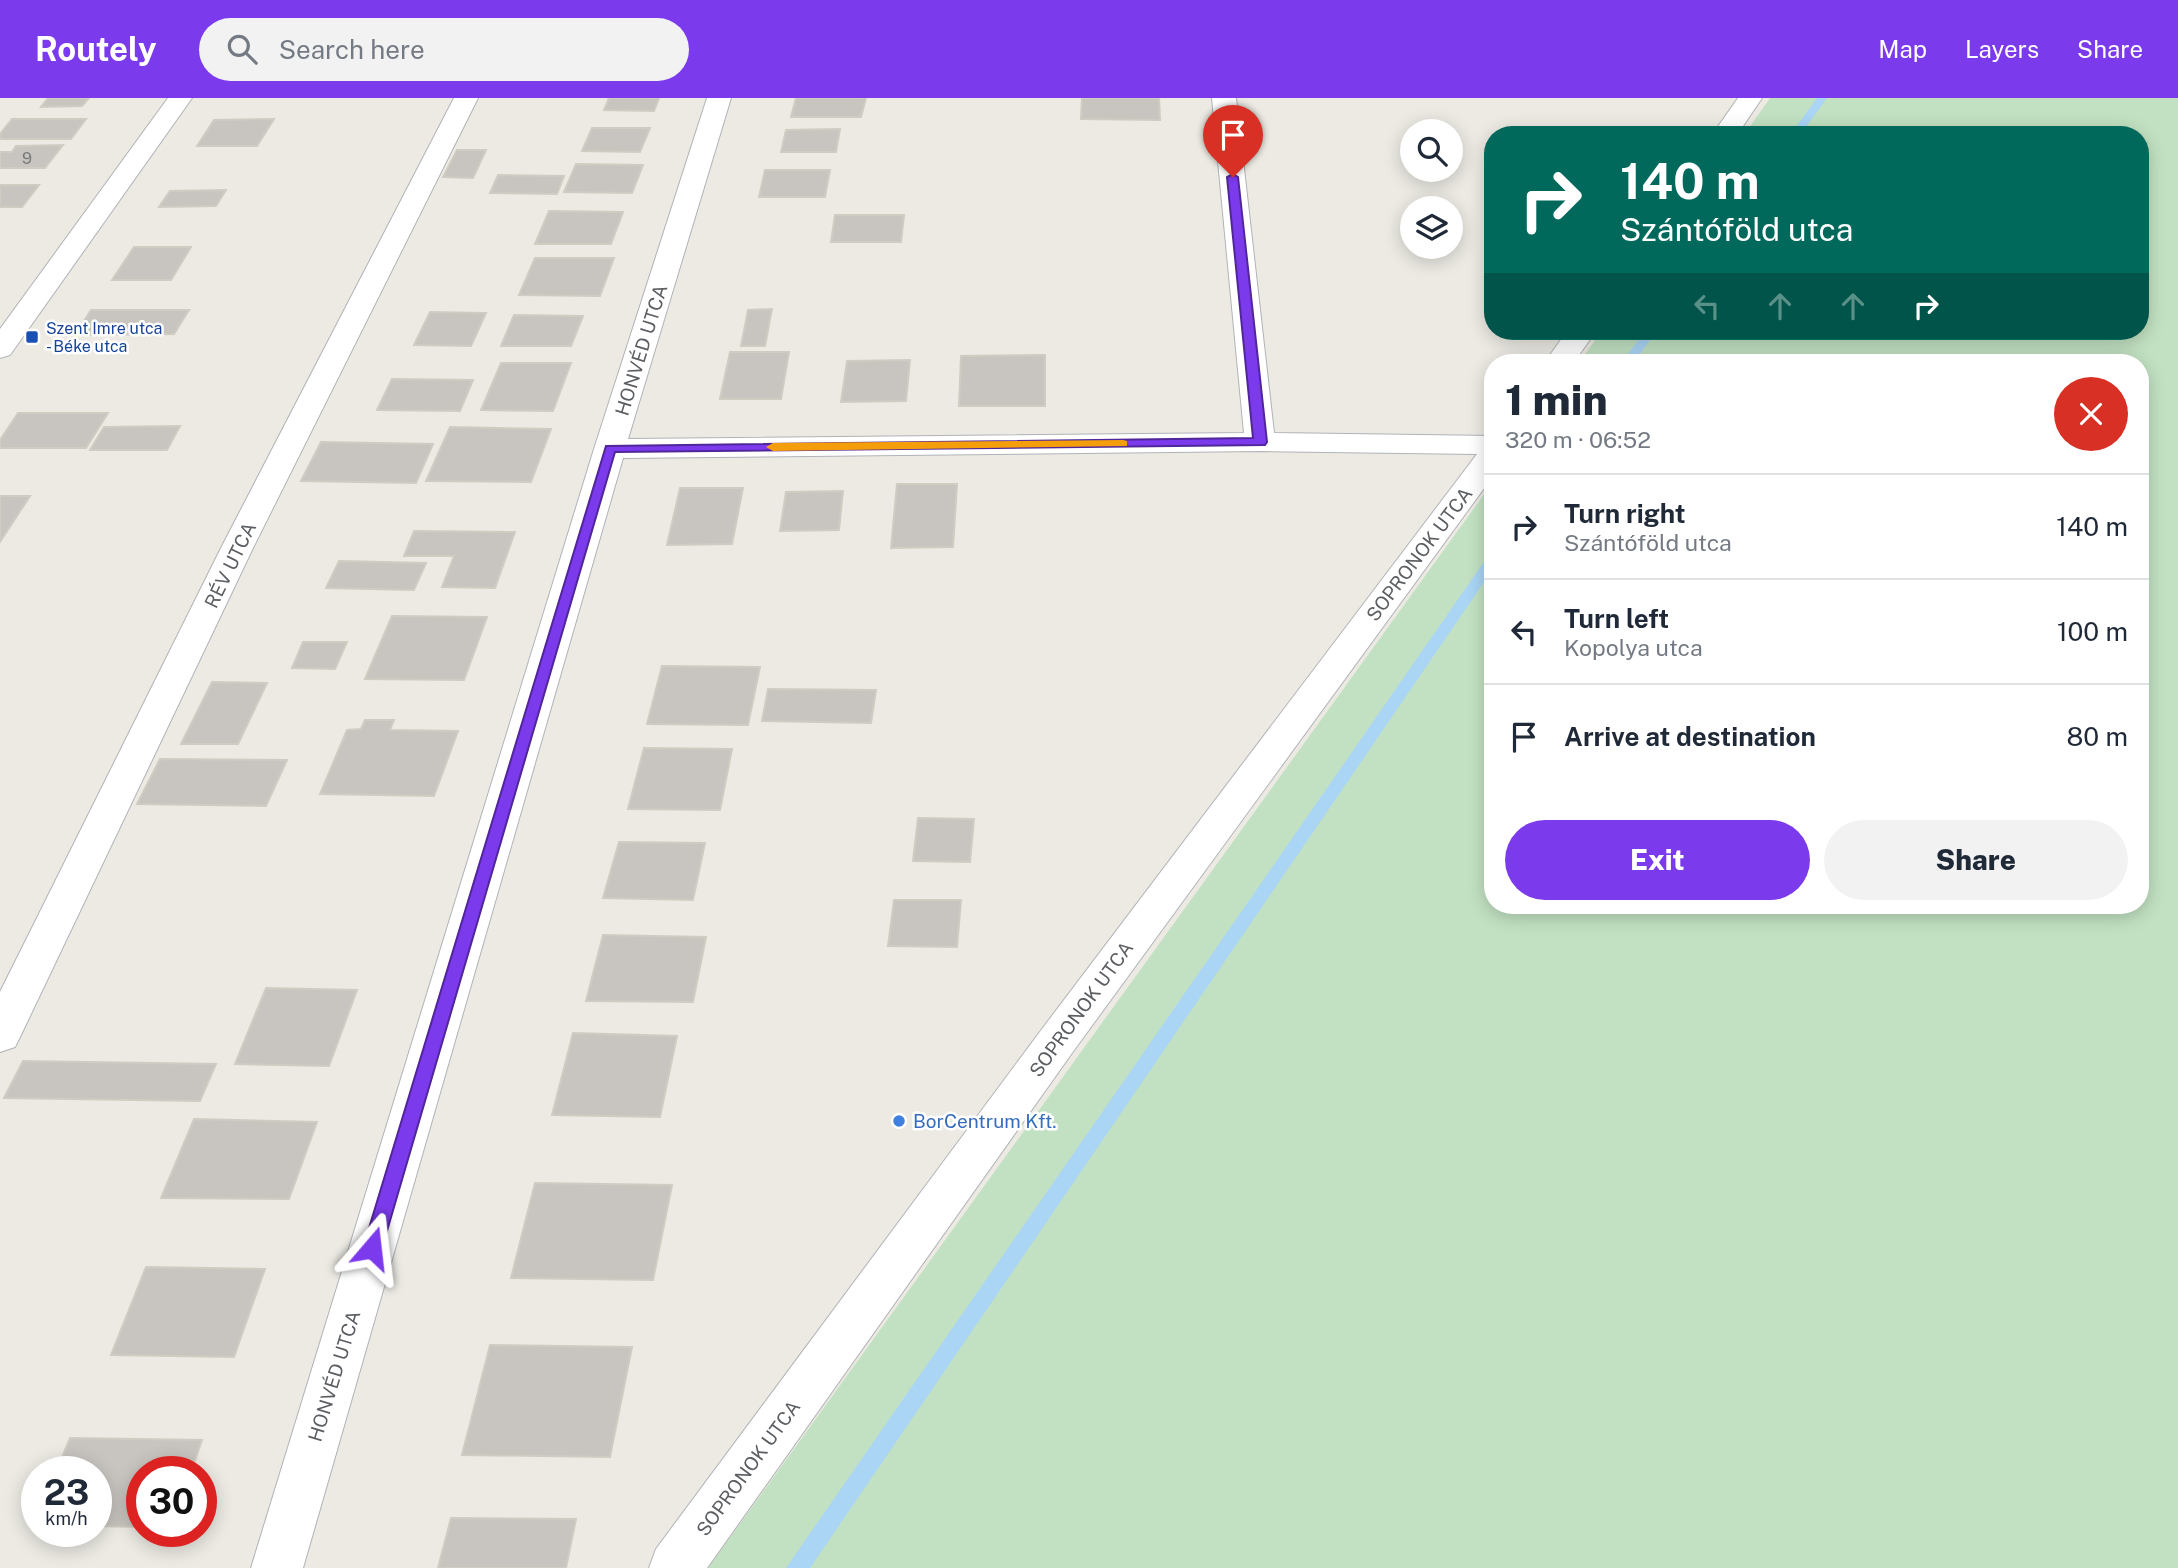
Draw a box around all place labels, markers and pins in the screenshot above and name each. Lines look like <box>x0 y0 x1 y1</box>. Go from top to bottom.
pin <box>1203 105 1263 177</box>
place label: Szent Imre utca - Béke utca <box>46 319 162 356</box>
marker: Szent Imre utca - Béke utca <box>24 329 40 345</box>
place label: BorCentrum Kft. <box>913 1110 1057 1132</box>
marker: BorCentrum Kft. <box>891 1113 907 1129</box>

